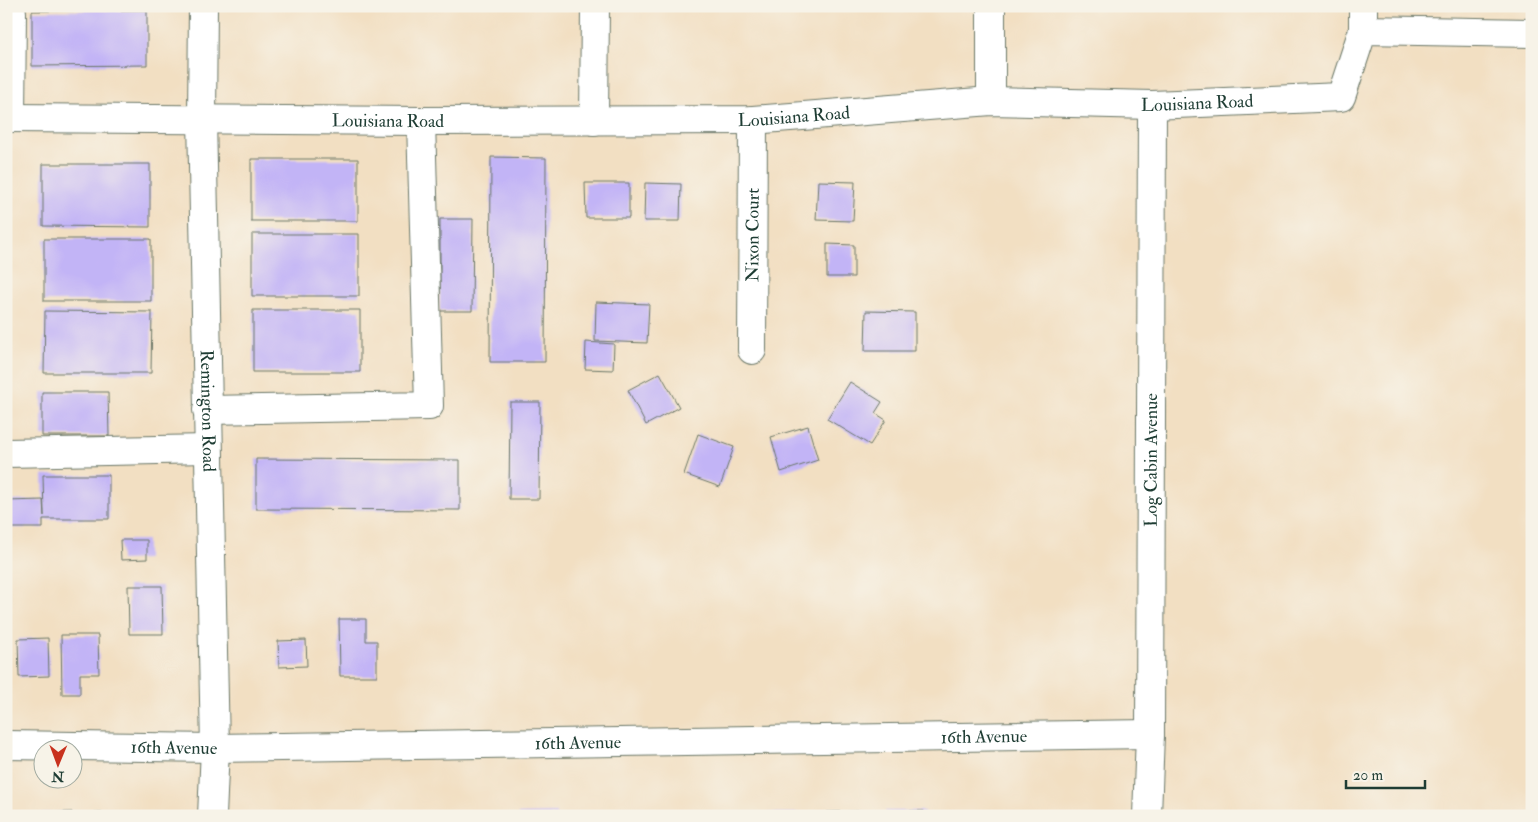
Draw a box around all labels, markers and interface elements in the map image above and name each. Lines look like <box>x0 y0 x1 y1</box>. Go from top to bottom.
street label: Louisiana Road <box>1141 90 1254 117</box>
street label: Louisiana Road <box>738 101 851 132</box>
street label: Louisiana Road <box>332 109 444 133</box>
street label: Nixon Court <box>741 188 765 282</box>
street label: Remington Road <box>195 350 220 472</box>
street label: Log Cabin Avenue <box>1140 393 1163 527</box>
street label: 16th Avenue <box>940 725 1028 749</box>
street label: 16th Avenue <box>534 731 622 755</box>
street label: 16th Avenue <box>130 736 218 760</box>
north arrow <box>32 740 82 790</box>
scale bar <box>1346 757 1424 789</box>
text: 20 m <box>1353 766 1383 785</box>
text: N <box>51 768 65 785</box>

